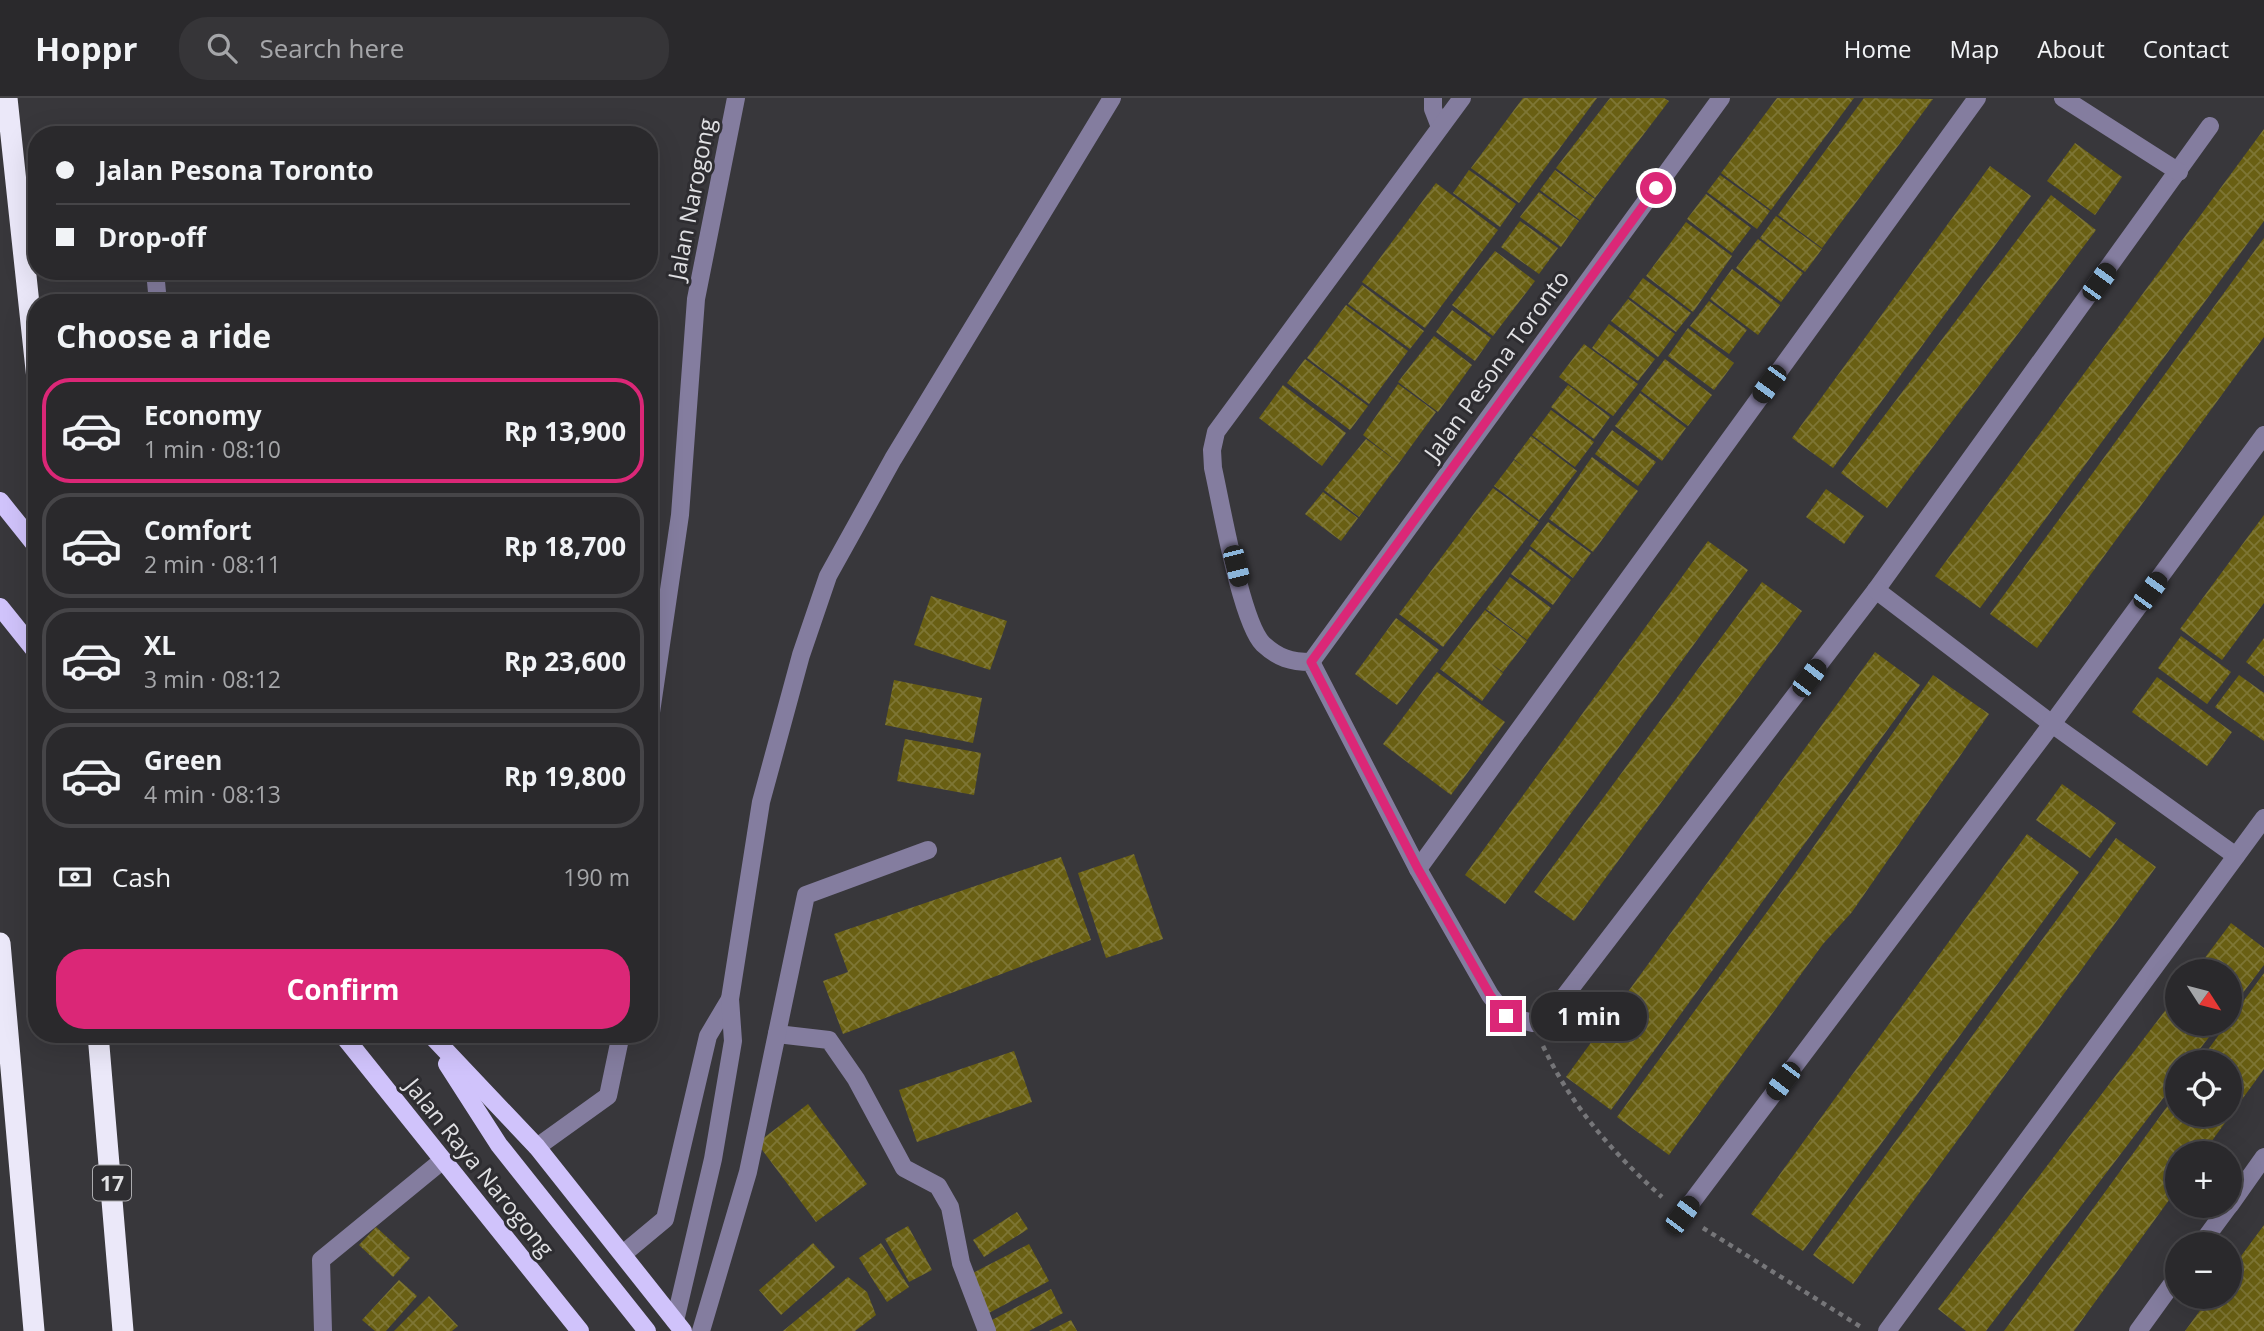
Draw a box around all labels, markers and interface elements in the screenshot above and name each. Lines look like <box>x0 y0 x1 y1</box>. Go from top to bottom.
search box <box>179 17 669 80</box>
text: Hoppr <box>35 26 137 71</box>
icon: search <box>203 29 241 67</box>
text: Search here <box>259 30 404 66</box>
text: Home <box>1844 32 1912 65</box>
text: Map <box>1950 32 1999 65</box>
text: About <box>2037 32 2105 65</box>
text: Contact <box>2143 32 2229 65</box>
street label: Jalan Narogong <box>659 115 722 284</box>
text: Jalan Pesona Toronto <box>98 152 374 188</box>
route start <box>1640 172 1672 204</box>
text: Drop-off <box>98 219 206 255</box>
car <box>2079 259 2120 305</box>
street label: Jalan Pesona Toronto <box>1415 263 1576 468</box>
text: Choose a ride <box>56 314 271 357</box>
car <box>1749 361 1790 407</box>
text: Economy <box>144 397 262 433</box>
icon: car <box>60 399 123 462</box>
text: Rp 13,900 <box>504 413 626 449</box>
text: 1 min · 08:10 <box>144 433 281 465</box>
text: Comfort <box>144 512 251 548</box>
icon: car <box>60 514 123 577</box>
text: Rp 18,700 <box>504 528 626 564</box>
car <box>1221 543 1252 589</box>
text: 2 min · 08:11 <box>144 548 281 580</box>
car <box>2130 568 2171 614</box>
text: XL <box>144 627 176 663</box>
icon: car <box>60 629 123 692</box>
text: Rp 23,600 <box>504 643 626 679</box>
car <box>1788 655 1831 701</box>
text: 3 min · 08:12 <box>144 663 281 695</box>
text: Green <box>144 742 222 778</box>
icon: car <box>60 744 123 807</box>
text: Rp 19,800 <box>504 758 626 794</box>
text: 4 min · 08:13 <box>144 778 281 810</box>
icon: cash <box>56 858 94 896</box>
text: Cash <box>112 859 171 895</box>
text: 190 m <box>563 861 630 893</box>
button: Confirm <box>56 949 630 1029</box>
north arrow <box>2165 959 2242 1036</box>
map controls <box>2165 959 2242 1309</box>
callout: 1 min <box>1530 992 1646 1040</box>
route end <box>1490 1000 1522 1032</box>
text: 1 min <box>1557 1000 1621 1032</box>
button: locate <box>2165 1050 2242 1127</box>
car <box>1762 1058 1805 1104</box>
street label: Jalan Raya Narogong <box>397 1069 562 1263</box>
button: + <box>2165 1141 2242 1218</box>
road number: 17 <box>93 1166 131 1200</box>
car <box>1661 1192 1704 1238</box>
button: − <box>2165 1232 2242 1309</box>

